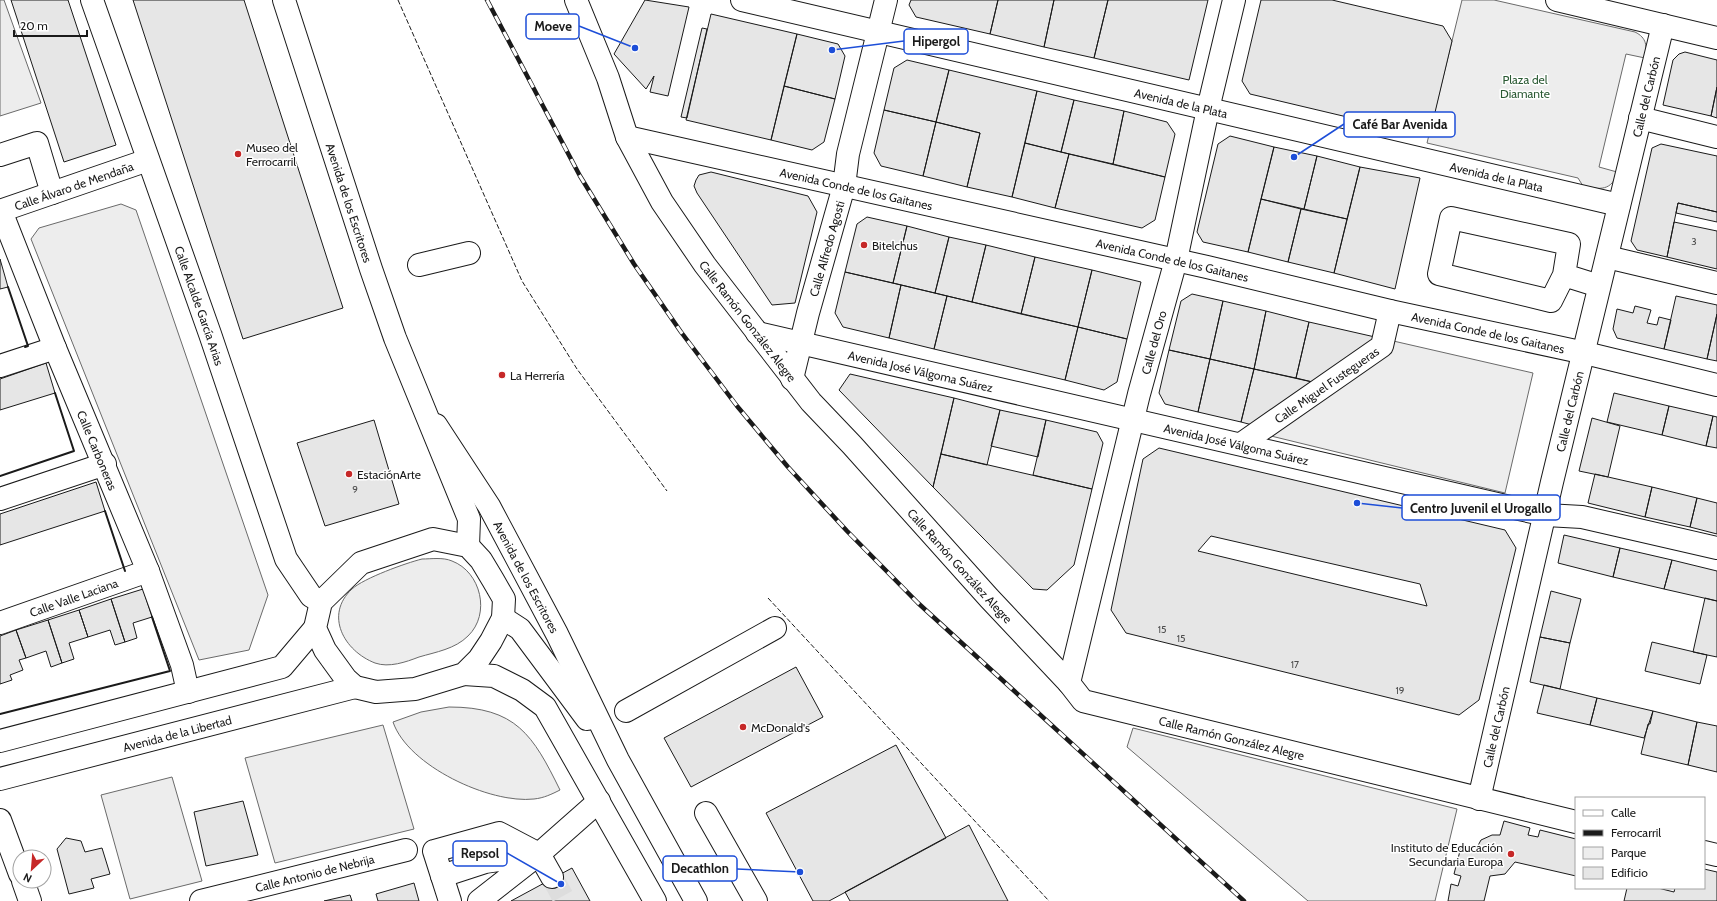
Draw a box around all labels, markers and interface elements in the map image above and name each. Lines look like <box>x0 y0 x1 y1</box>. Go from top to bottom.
scale bar <box>14 12 87 38</box>
callout: Moeve <box>526 14 579 39</box>
text: 20 m <box>20 18 48 33</box>
text: Moeve <box>534 18 572 34</box>
callout: Hipergol <box>904 29 968 54</box>
text: Hipergol <box>912 33 961 49</box>
street label: Calle del Carbón <box>1629 54 1663 139</box>
park label: Plaza del Diamante <box>1500 72 1550 101</box>
street label: Avenida de la Plata <box>1133 85 1229 121</box>
callout: Café Bar Avenida <box>1344 112 1455 137</box>
text: Café Bar Avenida <box>1352 116 1448 132</box>
place label: Museo del Ferrocarril <box>246 140 298 169</box>
street label: Avenida de los Escritores <box>323 141 376 264</box>
marker: Museo del Ferrocarril <box>233 149 243 159</box>
street label: Calle Álvaro de Mendaña <box>12 158 136 213</box>
street label: Avenida de la Plata <box>1449 158 1545 195</box>
street label: Avenida Conde de los Gaitanes <box>779 164 934 213</box>
street label: Calle Alfredo Agosti <box>806 199 847 298</box>
street label: Avenida Conde de los Gaitanes <box>1095 235 1250 284</box>
house number: 3 <box>1691 235 1697 248</box>
place label: Bitelchus <box>872 238 918 253</box>
marker: Bitelchus <box>859 240 869 250</box>
street label: Calle Alcalde García Arias <box>172 244 228 367</box>
street label: Calle Ramón González Alegre <box>697 257 800 384</box>
street label: Calle del Oro <box>1137 308 1169 376</box>
street label: Avenida Conde de los Gaitanes <box>1410 308 1566 356</box>
street label: Calle Miguel Fustegueras <box>1271 343 1382 426</box>
street label: Avenida José Válgoma Suárez <box>847 347 995 395</box>
place label: La Herrería <box>510 368 565 383</box>
street label: Calle del Carbón <box>1552 369 1586 453</box>
marker: La Herrería <box>497 370 507 380</box>
street label: Calle Carboneras <box>74 408 121 492</box>
street label: Avenida José Válgoma Suárez <box>1162 420 1311 468</box>
place label: EstaciónArte <box>357 467 421 482</box>
marker: EstaciónArte <box>344 469 354 479</box>
house number: 9 <box>352 483 358 496</box>
callout: Centro Juvenil el Urogallo <box>1402 495 1560 520</box>
text: Centro Juvenil el Urogallo <box>1410 500 1552 516</box>
street label: Calle Ramón González Alegre <box>905 505 1016 626</box>
street label: Avenida de los Escritores <box>491 518 563 635</box>
street label: Calle Valle Laciana <box>27 575 120 620</box>
house number: 15 <box>1158 623 1166 636</box>
house number: 15 <box>1177 632 1185 645</box>
house number: 17 <box>1291 658 1299 671</box>
house number: 19 <box>1396 684 1405 697</box>
street label: Calle del Carbón <box>1479 684 1512 769</box>
street label: Avenida de la Libertad <box>121 712 233 754</box>
street label: Calle Ramón González Alegre <box>1157 712 1306 763</box>
place label: McDonald's <box>751 720 810 735</box>
marker: McDonald's <box>738 722 748 732</box>
legend <box>1575 797 1705 889</box>
text: Calle <box>1611 805 1636 820</box>
text: Ferrocarril <box>1611 825 1661 840</box>
place label: Instituto de Educación Secundaria Europa <box>1391 840 1503 869</box>
callout: Repsol <box>453 841 507 866</box>
text: Repsol <box>461 845 500 861</box>
text: Parque <box>1611 845 1646 860</box>
north arrow <box>12 849 52 889</box>
marker: Instituto de Educación Secundaria Europa <box>1506 849 1516 859</box>
street label: Calle Antonio de Nebrija <box>253 851 376 895</box>
callout: Decathlon <box>663 856 737 881</box>
text: Decathlon <box>671 860 729 876</box>
text: Edificio <box>1611 865 1648 880</box>
text: N <box>21 870 34 886</box>

